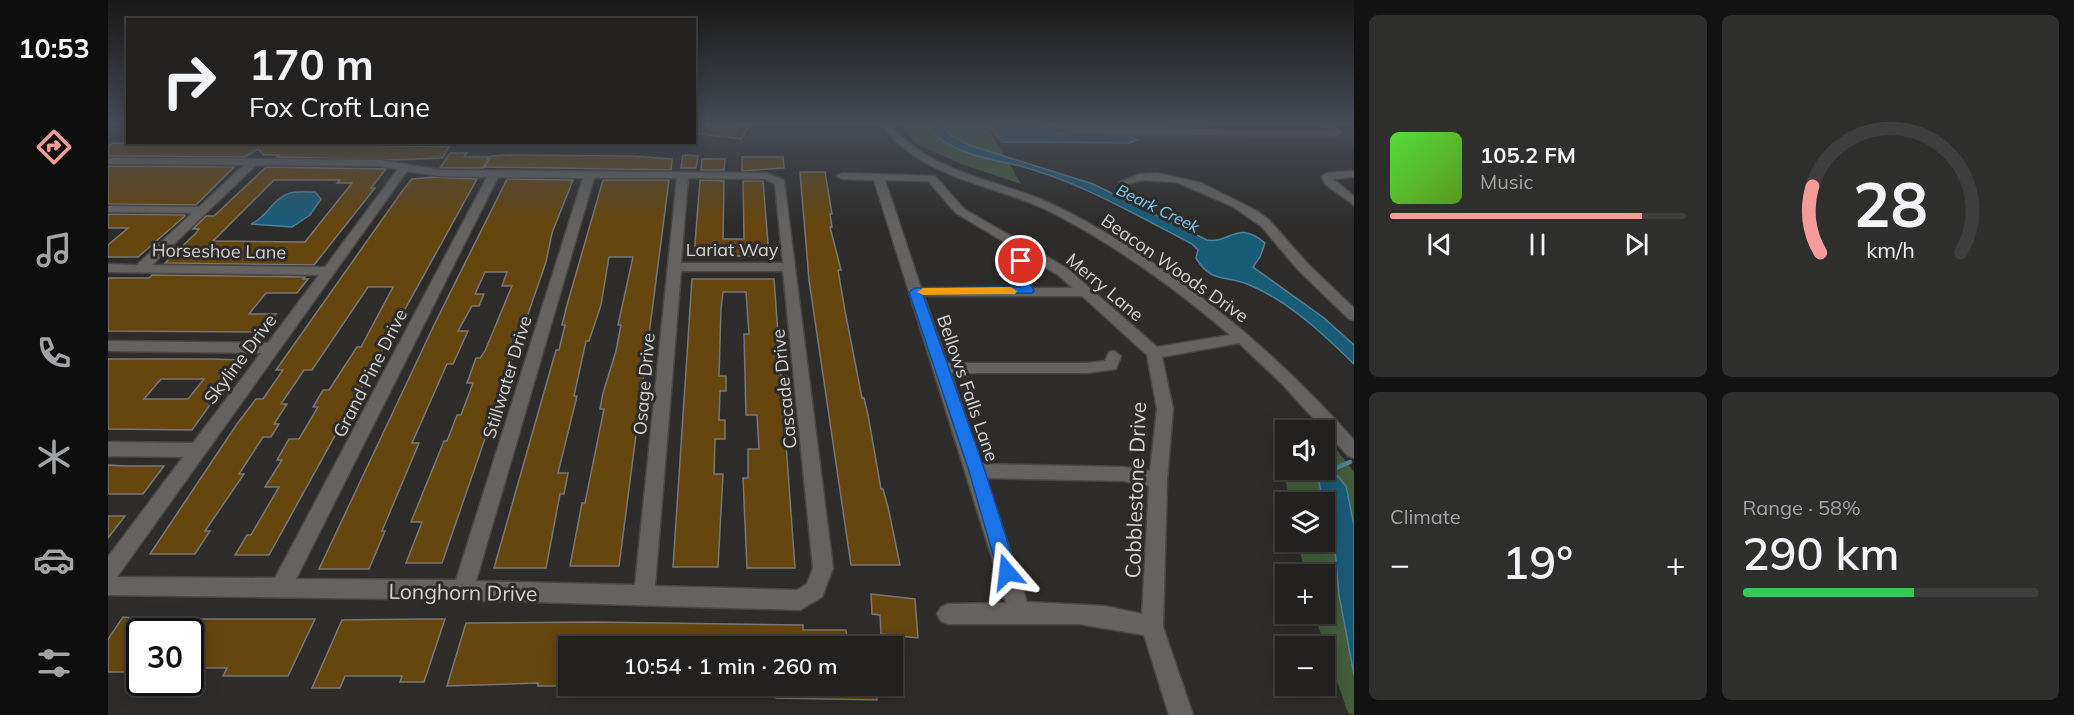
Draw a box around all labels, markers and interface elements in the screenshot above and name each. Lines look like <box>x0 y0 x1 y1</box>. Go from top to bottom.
text: 10:53 <box>18 31 90 65</box>
text: 170 m <box>249 38 374 91</box>
icon: right <box>150 42 228 120</box>
text: Fox Croft Lane <box>249 90 430 124</box>
icon: directions <box>33 126 75 168</box>
text: 105.2 FM <box>1480 141 1576 169</box>
text: 28 <box>1853 164 1928 243</box>
text: Music <box>1480 169 1533 194</box>
water label: Beark Creek <box>1113 179 1203 237</box>
street label: Beacon Woods Drive <box>1097 209 1253 327</box>
icon: previous <box>1423 228 1456 261</box>
icon: pause <box>1521 228 1554 261</box>
icon: next <box>1620 228 1653 261</box>
icon: music <box>33 229 75 271</box>
pin <box>995 235 1046 286</box>
text: km/h <box>1866 237 1914 264</box>
street label: Horseshoe Lane <box>152 238 286 264</box>
street label: Lariat Way <box>686 238 779 261</box>
icon: arrive <box>1004 244 1037 277</box>
street label: Merry Lane <box>1062 248 1148 326</box>
street label: Grand Pine Drive <box>328 305 412 441</box>
street label: Skyline Drive <box>199 309 281 409</box>
street label: Bellows Falls Lane <box>932 312 1004 464</box>
street label: Stillwater Drive <box>477 313 537 441</box>
street label: Cascade Drive <box>766 328 802 450</box>
icon: phone <box>33 332 75 374</box>
street label: Osage Drive <box>628 332 660 436</box>
street label: Cobblestone Drive <box>1119 401 1151 579</box>
map controls <box>1275 420 1335 696</box>
button: sound <box>1275 420 1335 480</box>
icon: climate <box>33 436 75 478</box>
button: layers <box>1275 492 1335 552</box>
text: Range · 58% <box>1743 495 1861 520</box>
text: Climate <box>1390 504 1461 529</box>
text: 290 km <box>1743 525 1899 581</box>
text: 19° <box>1502 534 1573 590</box>
icon: car <box>33 539 75 581</box>
position arrow <box>975 540 1039 604</box>
text: − <box>1390 543 1410 584</box>
text: + <box>1666 543 1685 584</box>
button: + <box>1275 564 1335 624</box>
street label: Longhorn Drive <box>388 578 538 606</box>
speed limit sign: 30 <box>126 618 204 696</box>
button: − <box>1275 636 1335 696</box>
icon: filters <box>33 642 75 684</box>
text: 10:54 · 1 min · 260 m <box>623 652 838 680</box>

